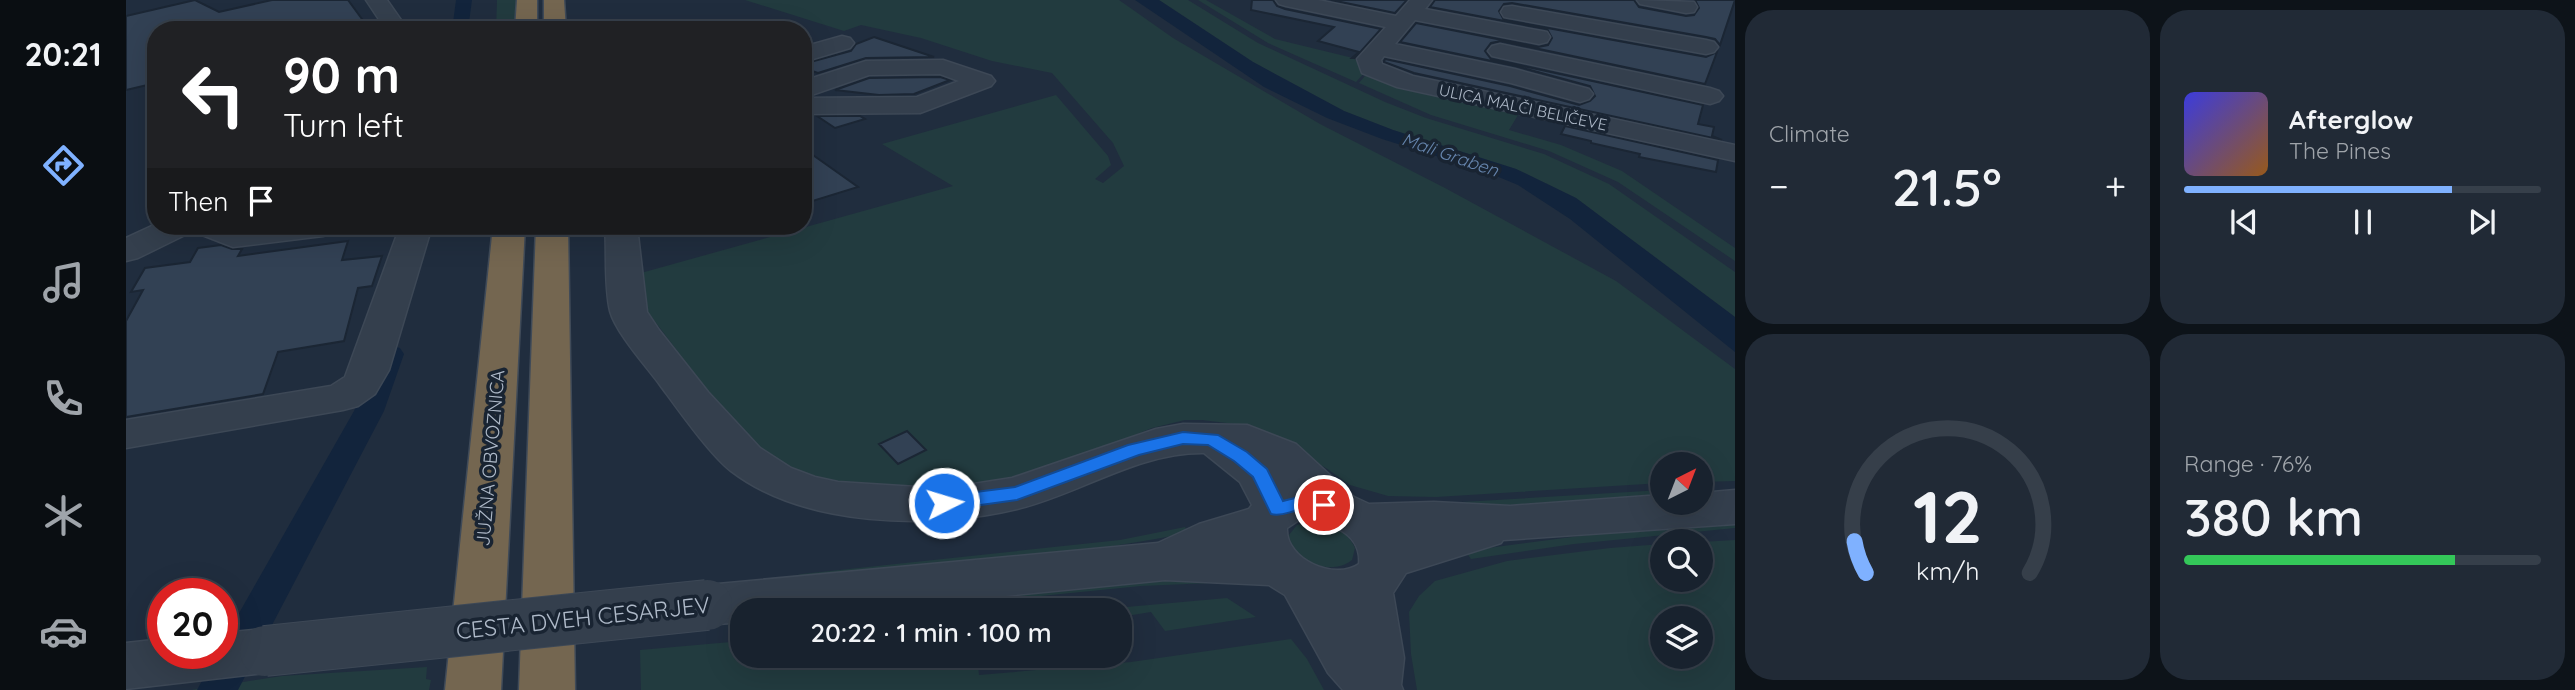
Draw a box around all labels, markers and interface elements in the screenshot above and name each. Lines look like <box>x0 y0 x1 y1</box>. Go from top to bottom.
text: 20:21 <box>24 34 102 74</box>
text: 90 m <box>283 44 400 105</box>
icon: left <box>168 49 259 140</box>
street label: ULICA MALČI BELIČEVE <box>1437 79 1609 135</box>
text: Afterglow <box>2289 103 2413 136</box>
text: Turn left <box>283 105 404 145</box>
text: Climate <box>1769 119 1850 148</box>
water label: Mali Graben <box>1399 127 1502 182</box>
text: The Pines <box>2289 136 2391 165</box>
icon: directions <box>39 141 88 190</box>
text: 21.5° <box>1892 154 2002 219</box>
text: − <box>1769 162 1789 210</box>
text: + <box>2105 162 2126 210</box>
icon: arrive <box>242 182 280 220</box>
text: Then <box>168 185 228 218</box>
icon: previous <box>2225 203 2263 241</box>
icon: pause <box>2344 203 2382 241</box>
icon: next <box>2463 203 2501 241</box>
icon: music <box>39 258 88 307</box>
street label: JUŽNA OBVOZNICA <box>470 369 510 547</box>
icon: phone <box>39 374 88 423</box>
text: Range · 76% <box>2184 449 2312 478</box>
north arrow <box>1650 452 1713 514</box>
map controls <box>1650 452 1713 669</box>
position arrow <box>907 466 981 540</box>
text: 12 <box>1913 470 1982 561</box>
pin <box>1294 475 1354 535</box>
text: 380 km <box>2184 484 2363 549</box>
icon: arrive <box>1305 486 1343 524</box>
icon: climate <box>39 491 88 540</box>
button: search <box>1650 529 1713 592</box>
text: km/h <box>1916 555 1979 586</box>
speed limit sign: 20 <box>147 578 238 669</box>
street label: CESTA DVEH CESARJEV <box>455 590 711 645</box>
button: layers <box>1650 606 1713 669</box>
icon: car <box>39 607 88 656</box>
text: 20:22 · 1 min · 100 m <box>810 616 1052 649</box>

